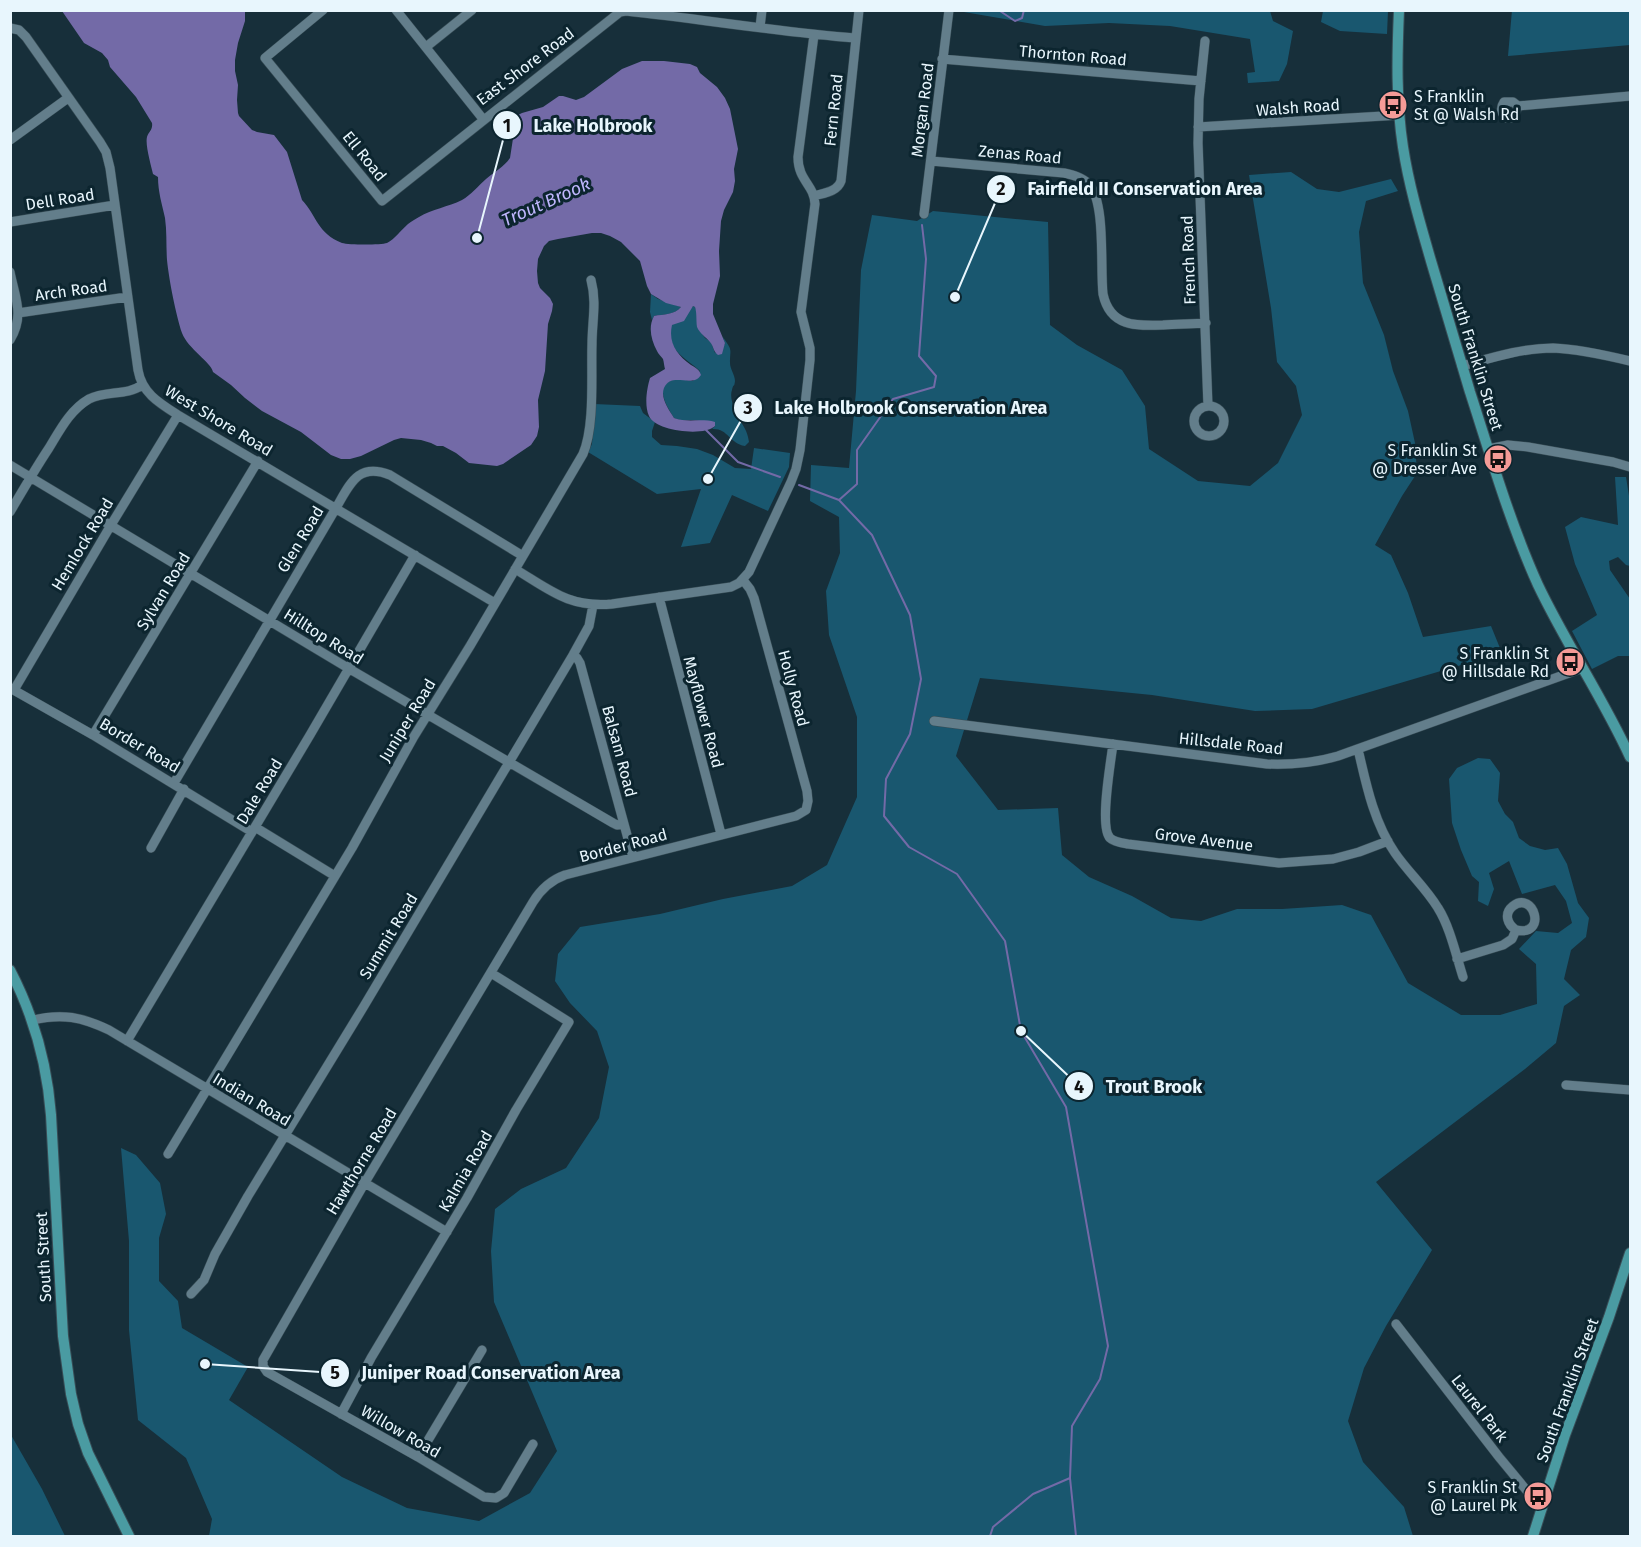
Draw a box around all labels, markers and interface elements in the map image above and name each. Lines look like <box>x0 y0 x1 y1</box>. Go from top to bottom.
street label: East Shore Road <box>473 23 578 109</box>
street label: Thornton Road <box>1018 41 1128 70</box>
street label: Morgan Road <box>907 62 938 158</box>
street label: Fern Road <box>820 73 847 147</box>
place label: S Franklin St @ Walsh Rd <box>1414 87 1519 124</box>
bus stop icon: S Franklin St @ Walsh Rd <box>1377 89 1409 121</box>
street label: Walsh Road <box>1255 95 1341 120</box>
callout: Lake Holbrook <box>492 107 665 143</box>
text: 1 <box>503 115 511 137</box>
text: Lake Holbrook <box>533 115 654 137</box>
street label: Ell Road <box>339 127 391 185</box>
street label: Zenas Road <box>978 141 1062 168</box>
callout: Fairfield II Conservation Area <box>986 171 1275 207</box>
water label: Trout Brook <box>498 173 594 231</box>
text: 2 <box>996 178 1006 200</box>
text: Fairfield II Conservation Area <box>1027 178 1263 200</box>
street label: Dell Road <box>24 185 96 214</box>
street label: French Road <box>1177 215 1200 305</box>
street label: Arch Road <box>34 276 109 305</box>
street label: South Franklin Street <box>1444 282 1507 433</box>
street label: West Shore Road <box>161 381 276 460</box>
callout: Lake Holbrook Conservation Area <box>733 390 1060 426</box>
text: 3 <box>742 397 753 419</box>
text: Lake Holbrook Conservation Area <box>775 397 1048 419</box>
place label: S Franklin St @ Dresser Ave <box>1372 441 1477 478</box>
bus stop icon: S Franklin St @ Dresser Ave <box>1482 443 1514 475</box>
street label: Hemlock Road <box>47 495 117 594</box>
street label: Glen Road <box>273 503 328 576</box>
street label: Sylvan Road <box>133 549 194 634</box>
street label: Hilltop Road <box>280 604 367 668</box>
place label: S Franklin St @ Hillsdale Rd <box>1442 644 1549 681</box>
bus stop icon: S Franklin St @ Hillsdale Rd <box>1554 646 1586 678</box>
street label: Holly Road <box>774 648 813 728</box>
street label: Mayflower Road <box>679 654 728 770</box>
street label: Juniper Road <box>375 675 440 765</box>
street label: Balsam Road <box>598 703 641 799</box>
street label: Border Road <box>96 714 183 777</box>
street label: Hillsdale Road <box>1178 729 1284 758</box>
street label: Dale Road <box>232 755 286 828</box>
street label: Grove Avenue <box>1154 824 1254 855</box>
street label: Border Road <box>577 825 669 866</box>
street label: Summit Road <box>355 890 422 983</box>
callout: Trout Brook <box>1064 1068 1215 1104</box>
street label: Indian Road <box>209 1069 294 1130</box>
text: 4 <box>1074 1076 1084 1098</box>
text: Trout Brook <box>1106 1076 1203 1098</box>
street label: Hawthorne Road <box>322 1105 401 1218</box>
street label: Kalmia Road <box>435 1127 496 1215</box>
street label: South Street <box>32 1211 55 1303</box>
street label: South Franklin Street <box>1533 1315 1602 1465</box>
callout: Juniper Road Conservation Area <box>320 1355 633 1391</box>
text: 5 <box>330 1362 340 1384</box>
text: Juniper Road Conservation Area <box>360 1362 621 1384</box>
street label: Laurel Park <box>1447 1371 1512 1447</box>
street label: Willow Road <box>357 1401 444 1462</box>
place label: S Franklin St @ Laurel Pk <box>1428 1478 1518 1515</box>
bus stop icon: S Franklin St @ Laurel Pk <box>1522 1480 1554 1512</box>

